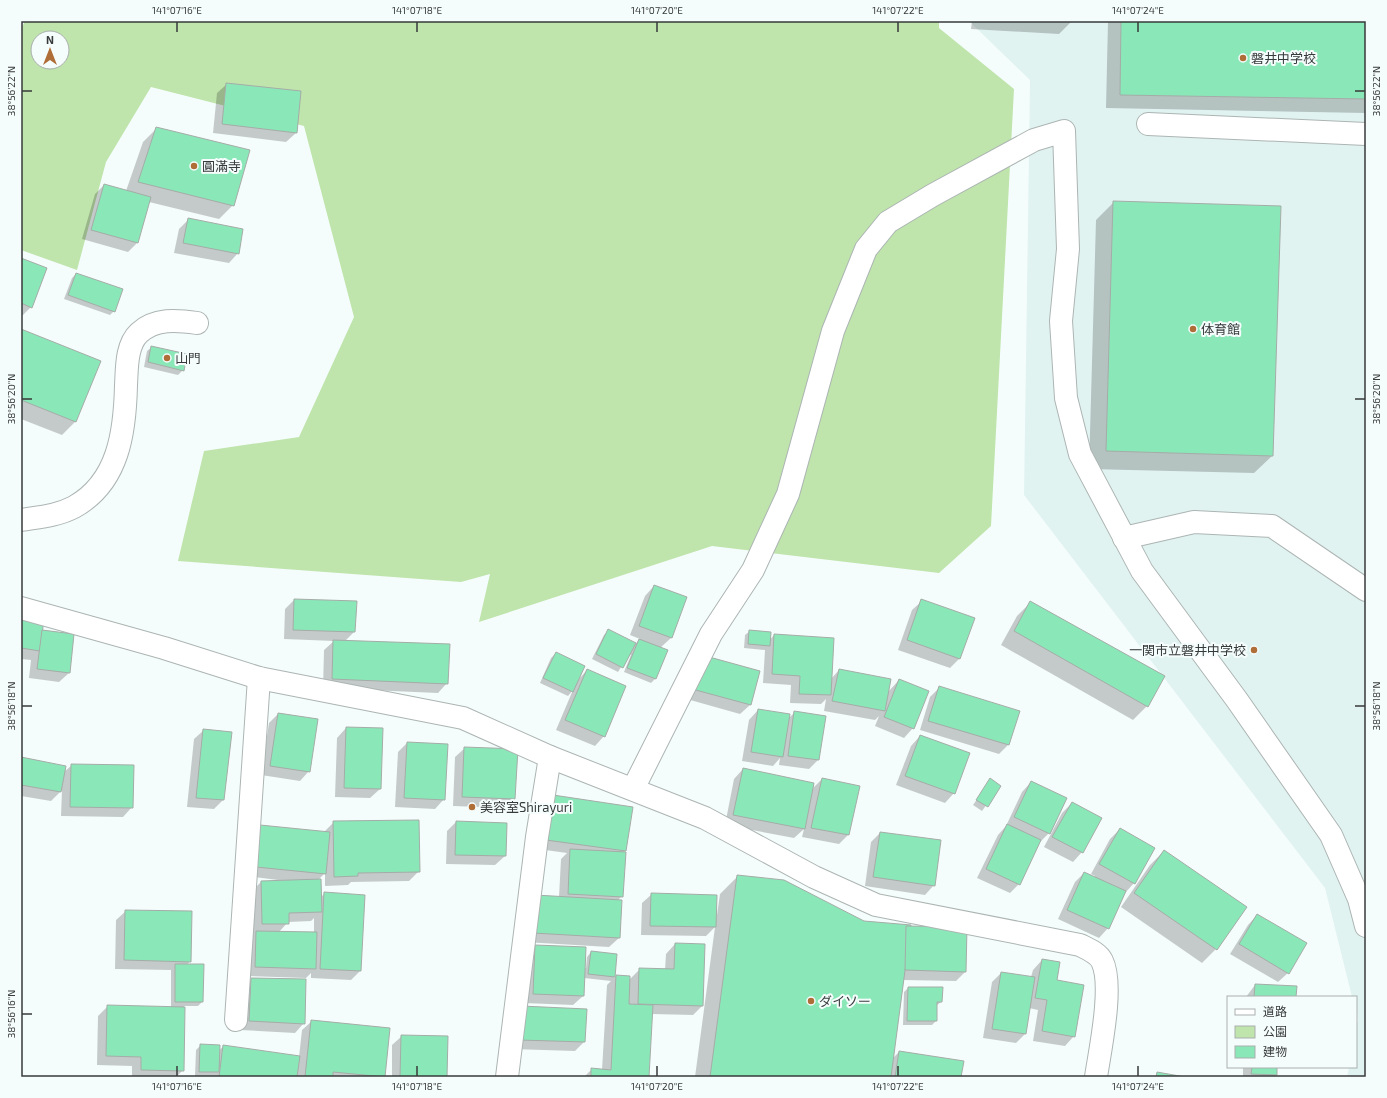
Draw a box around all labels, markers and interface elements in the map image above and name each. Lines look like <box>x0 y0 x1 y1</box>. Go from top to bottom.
text: 141°07'16"E <box>152 4 202 16</box>
text: 141°07'18"E <box>392 4 442 16</box>
text: 141°07'20"E <box>631 4 683 16</box>
text: 141°07'22"E <box>872 4 924 16</box>
text: 141°07'24"E <box>1112 4 1164 16</box>
north arrow <box>30 30 70 70</box>
text: N <box>46 33 54 46</box>
place label: 磐井中学校 <box>1251 50 1316 66</box>
marker: 磐井中学校 <box>1238 53 1248 63</box>
text: 38°56'22"N <box>5 66 17 116</box>
text: 38°56'22"N <box>1370 66 1382 116</box>
place label: 圓滿寺 <box>202 158 241 174</box>
marker: 圓滿寺 <box>189 161 199 171</box>
place label: 体育館 <box>1201 321 1240 337</box>
marker: 体育館 <box>1188 324 1198 334</box>
place label: 山門 <box>175 350 201 366</box>
marker: 山門 <box>162 353 172 363</box>
text: 38°56'20"N <box>5 374 17 424</box>
text: 38°56'20"N <box>1370 374 1382 424</box>
place label: 一関市立磐井中学校 <box>1129 642 1246 658</box>
marker: 一関市立磐井中学校 <box>1249 645 1259 655</box>
text: 38°56'18"N <box>5 681 17 731</box>
text: 38°56'18"N <box>1370 681 1382 731</box>
place label: 美容室Shirayuri <box>480 799 572 815</box>
marker: 美容室Shirayuri <box>467 802 477 812</box>
text: 38°56'16"N <box>5 990 17 1038</box>
place label: ダイソー <box>819 993 871 1009</box>
marker: ダイソー <box>806 996 816 1006</box>
legend <box>1227 996 1357 1068</box>
text: 道路 <box>1263 1004 1287 1018</box>
text: 公園 <box>1263 1024 1287 1038</box>
text: 建物 <box>1263 1044 1287 1058</box>
text: 141°07'16"E <box>152 1080 202 1092</box>
text: 141°07'18"E <box>392 1080 442 1092</box>
text: 141°07'20"E <box>631 1080 683 1092</box>
text: 141°07'22"E <box>872 1080 924 1092</box>
text: 141°07'24"E <box>1112 1080 1164 1092</box>

